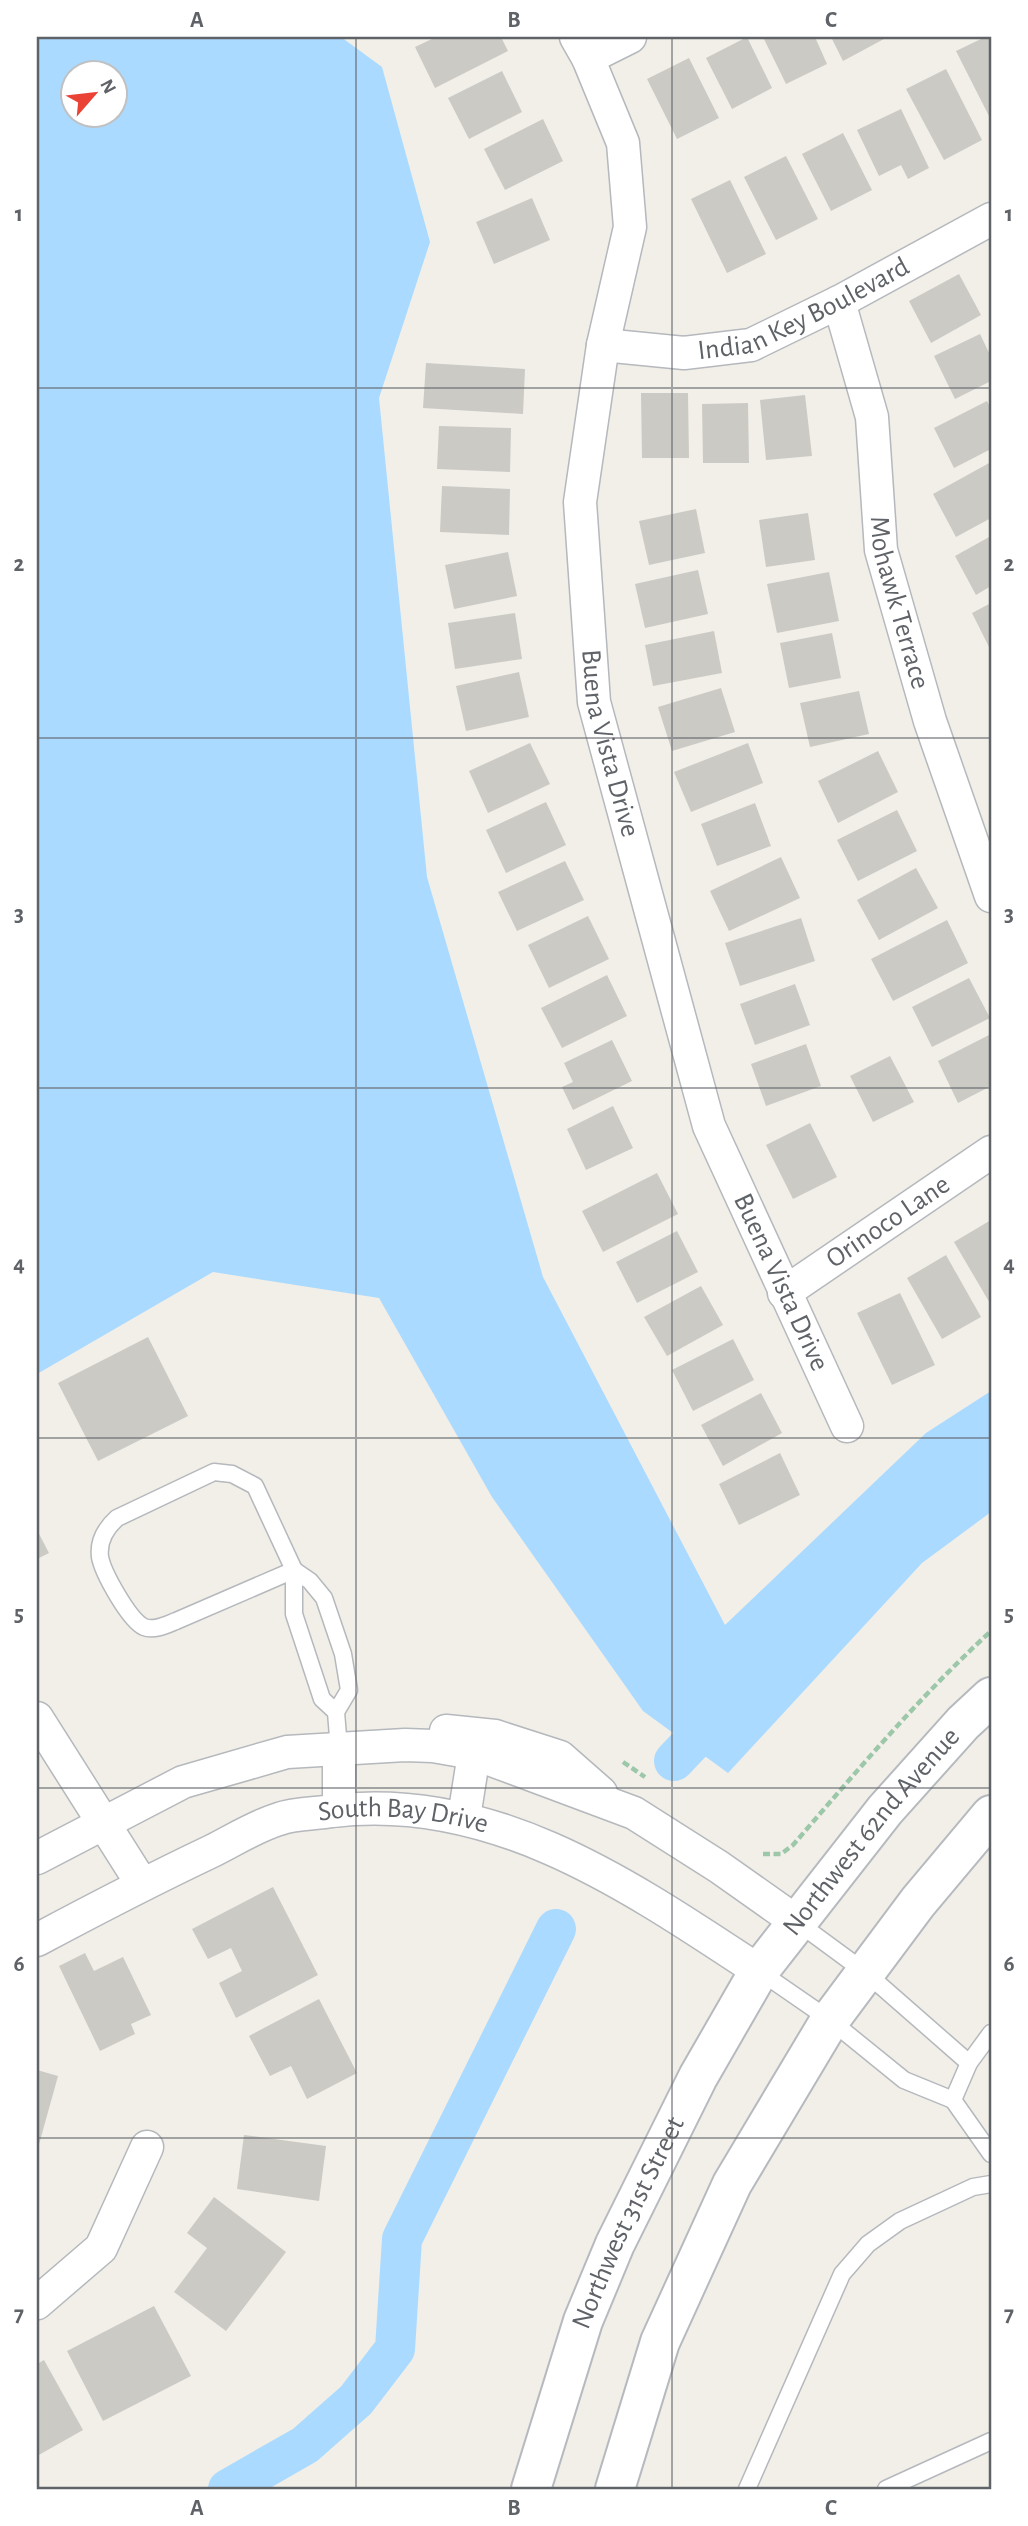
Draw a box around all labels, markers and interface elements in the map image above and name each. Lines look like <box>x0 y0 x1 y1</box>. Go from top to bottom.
text: A <box>190 9 204 32</box>
text: B <box>507 9 521 32</box>
text: C <box>825 9 837 32</box>
north arrow <box>60 60 130 130</box>
text: N <box>96 76 119 97</box>
text: 1 <box>15 203 23 226</box>
text: 1 <box>1005 203 1013 226</box>
street label: Indian Key Boulevard <box>696 252 914 365</box>
street label: Mohawk Terrace <box>865 515 934 692</box>
text: 2 <box>14 553 25 576</box>
text: 2 <box>1004 553 1015 576</box>
street label: Buena Vista Drive <box>576 649 644 840</box>
text: 3 <box>14 903 24 926</box>
text: 3 <box>1004 903 1014 926</box>
street label: Orinoco Lane <box>821 1170 955 1274</box>
street label: Buena Vista Drive <box>728 1189 834 1375</box>
text: 4 <box>13 1253 25 1276</box>
text: 4 <box>1003 1253 1015 1276</box>
text: 5 <box>14 1603 24 1626</box>
text: 5 <box>1004 1603 1014 1626</box>
street label: Northwest 62nd Avenue <box>778 1723 965 1941</box>
street label: South Bay Drive <box>317 1794 491 1839</box>
text: 6 <box>13 1953 25 1976</box>
text: 6 <box>1003 1953 1015 1976</box>
street label: Northwest 31st Street <box>567 2112 690 2333</box>
text: 7 <box>14 2303 24 2326</box>
text: 7 <box>1004 2303 1014 2326</box>
text: A <box>190 2497 204 2520</box>
text: B <box>507 2497 521 2520</box>
text: C <box>825 2497 837 2520</box>

